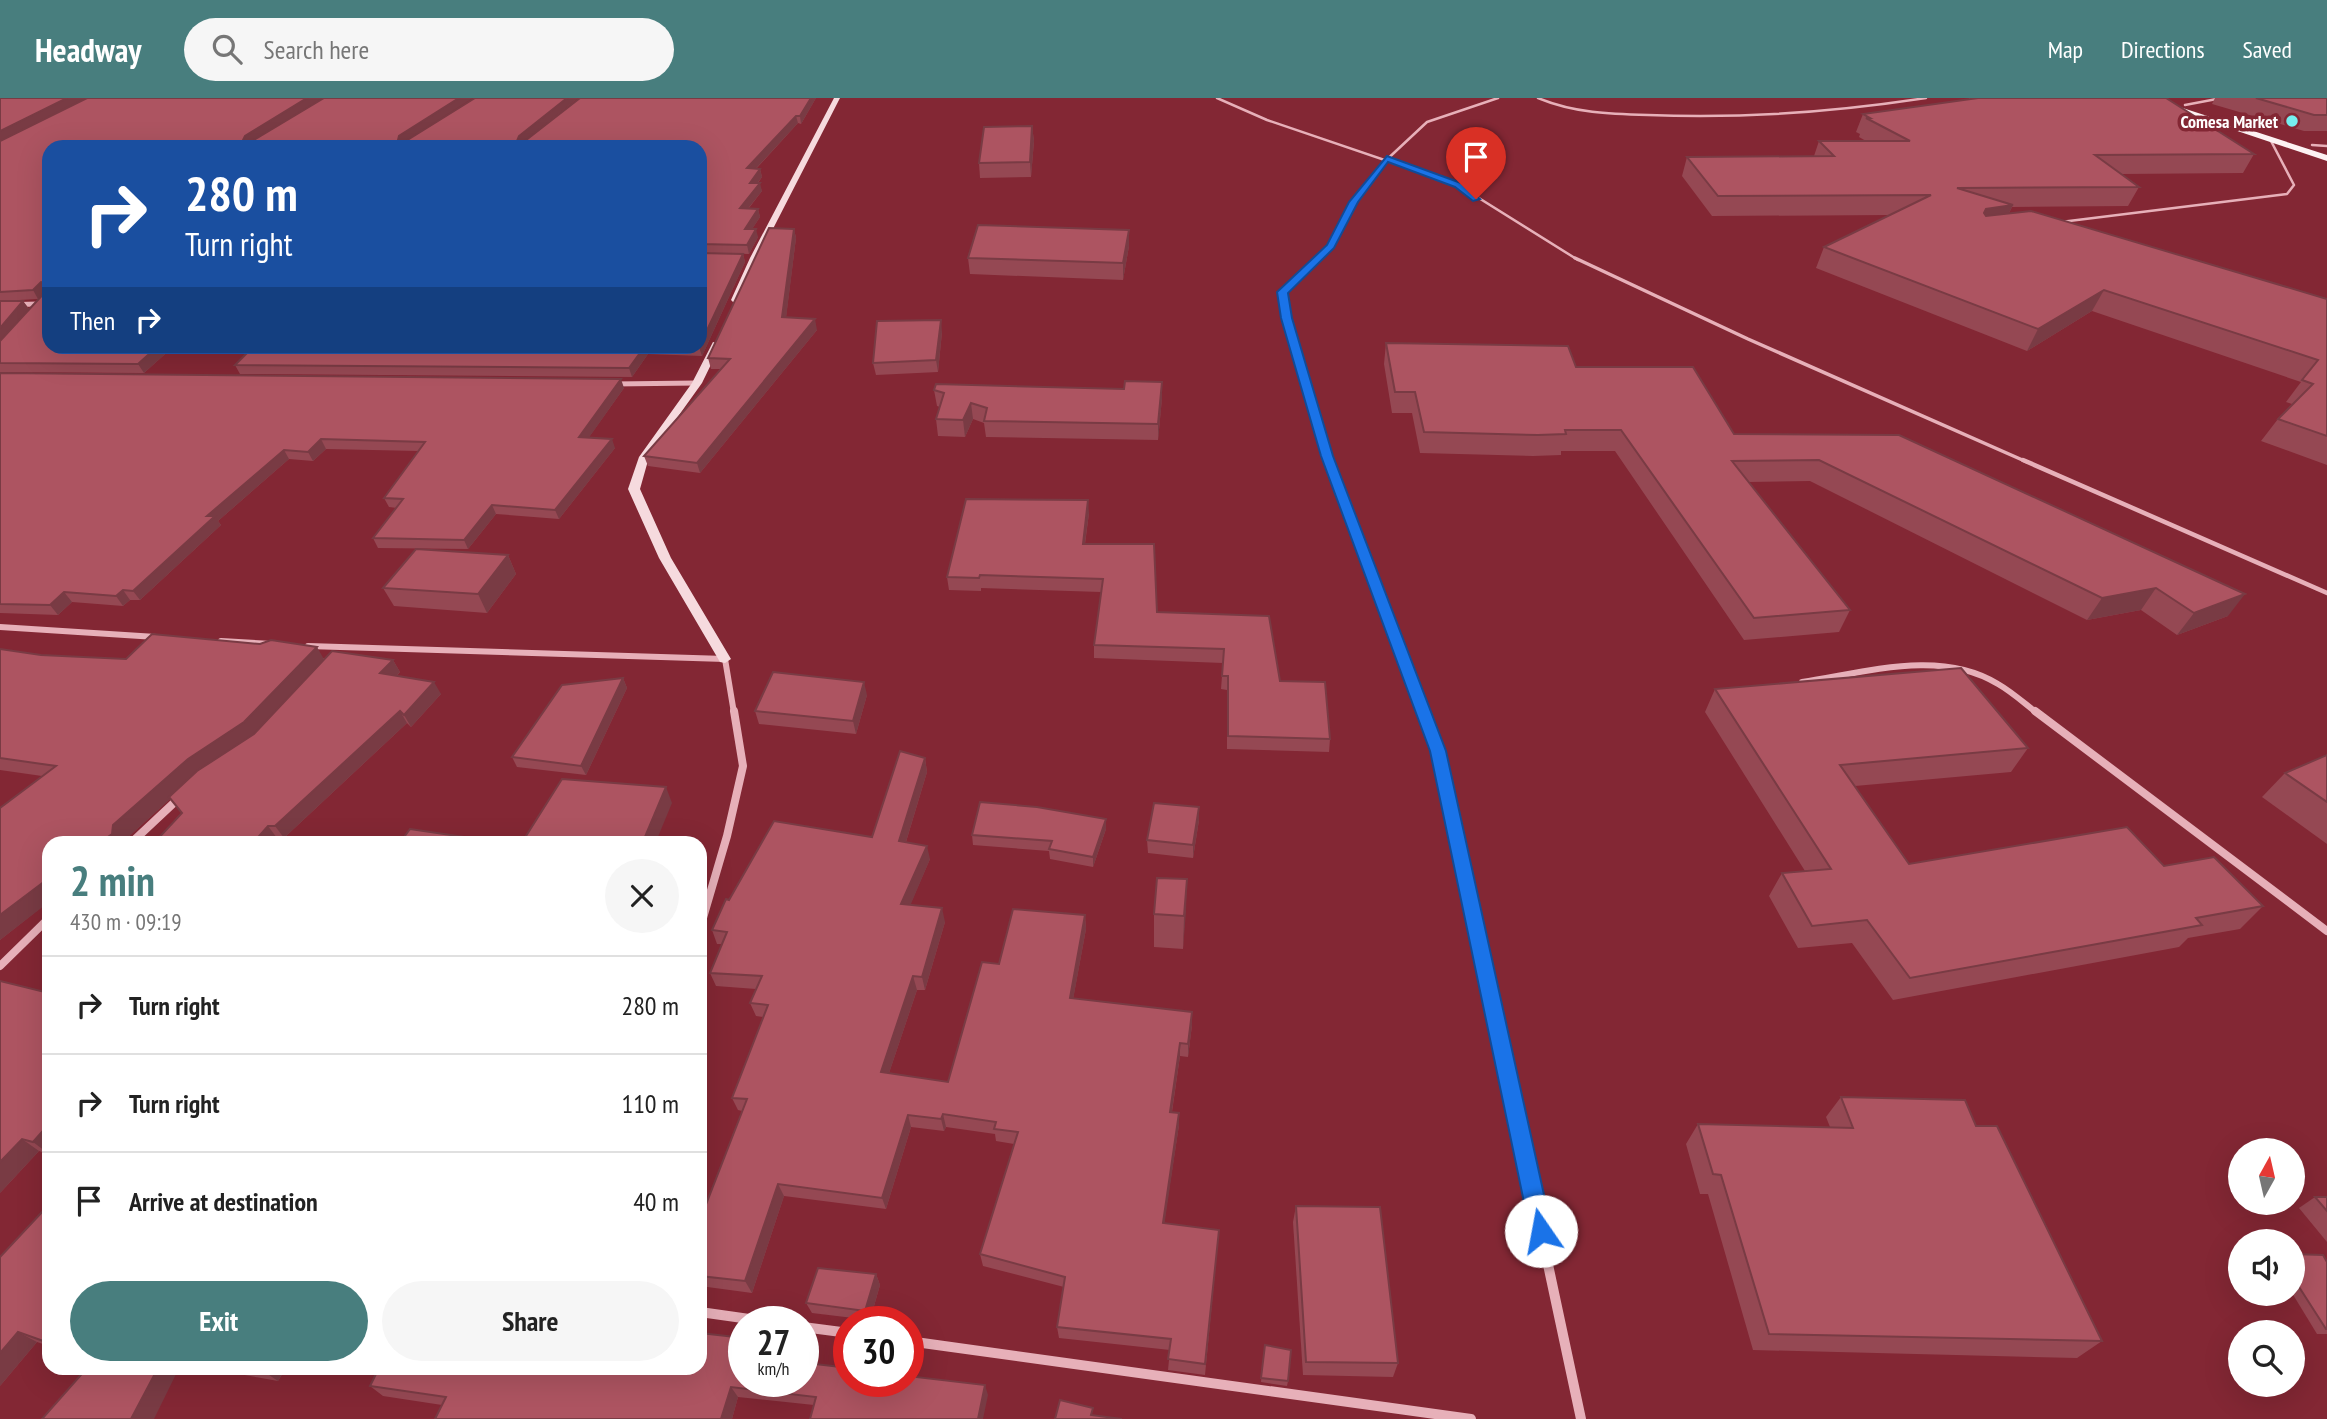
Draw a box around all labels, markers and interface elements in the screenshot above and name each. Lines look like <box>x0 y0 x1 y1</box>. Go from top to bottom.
search box <box>184 18 674 81</box>
text: Headway <box>35 28 142 71</box>
icon: search <box>208 30 246 68</box>
text: Search here <box>264 33 369 66</box>
text: Map <box>2048 34 2083 65</box>
text: Directions <box>2121 34 2205 65</box>
text: Saved <box>2243 34 2292 65</box>
place label: Comesa Market <box>2180 110 2279 133</box>
marker: Comesa Market <box>2284 113 2300 129</box>
pin <box>1446 127 1506 199</box>
icon: arrive <box>1457 138 1495 176</box>
text: 280 m <box>185 161 298 225</box>
icon: right <box>70 168 161 259</box>
text: Turn right <box>185 223 293 265</box>
icon: right <box>129 301 167 339</box>
text: Then <box>70 304 115 337</box>
text: 2 min <box>70 853 155 908</box>
button: close <box>605 859 679 933</box>
text: 430 m · 09:19 <box>70 907 182 936</box>
icon: right <box>70 986 108 1024</box>
text: Turn right <box>129 989 220 1022</box>
text: 280 m <box>621 989 679 1022</box>
icon: right <box>70 1084 108 1122</box>
text: Turn right <box>129 1087 220 1120</box>
text: 110 m <box>621 1087 679 1120</box>
north arrow <box>2228 1138 2305 1214</box>
map controls <box>2228 1138 2305 1397</box>
icon: arrive <box>70 1182 108 1220</box>
text: Arrive at destination <box>129 1185 318 1218</box>
text: 40 m <box>633 1185 679 1218</box>
position arrow <box>1504 1194 1578 1268</box>
button: sound <box>2228 1229 2305 1306</box>
button: Exit <box>70 1281 368 1361</box>
button: Share <box>382 1281 679 1361</box>
speed limit sign: 30 <box>833 1306 924 1397</box>
text: 27 <box>757 1319 790 1365</box>
button: search <box>2228 1320 2305 1397</box>
text: km/h <box>758 1357 789 1380</box>

